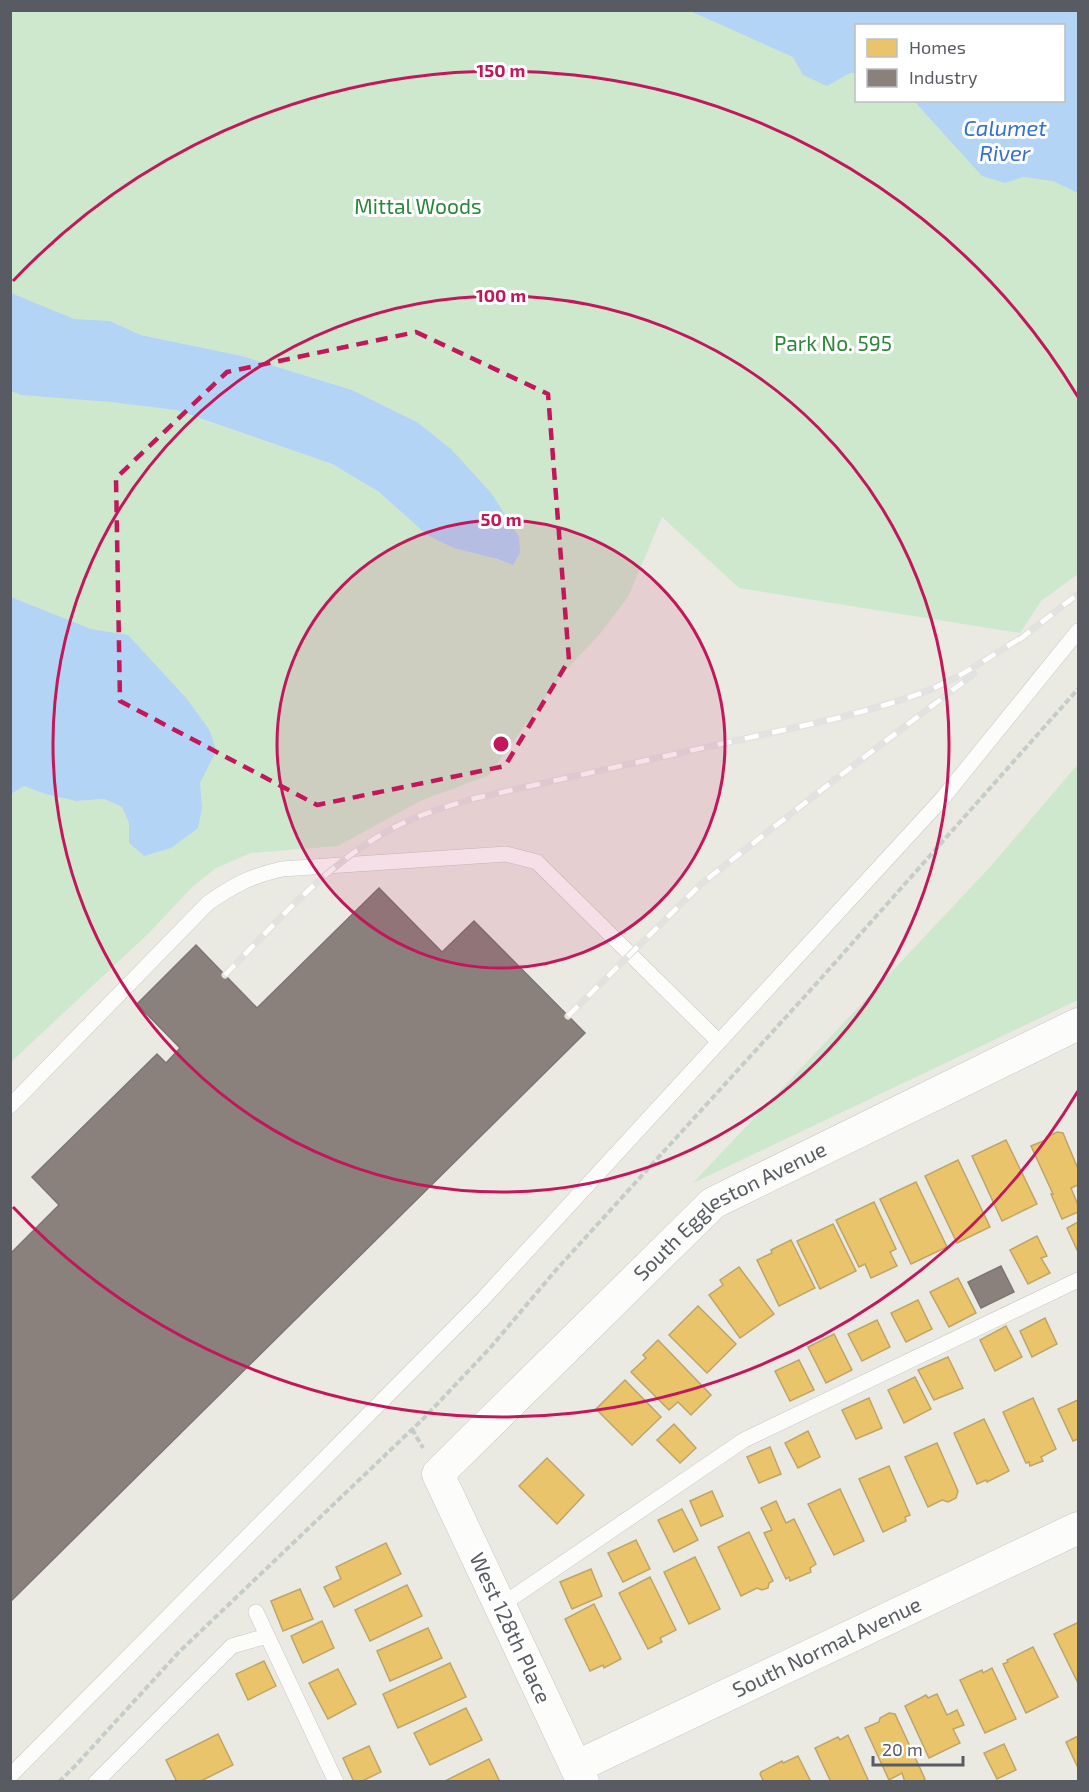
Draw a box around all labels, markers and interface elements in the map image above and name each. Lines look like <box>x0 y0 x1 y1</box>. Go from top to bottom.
legend <box>855 24 1065 102</box>
text: Homes <box>909 36 966 58</box>
text: 150 m <box>477 59 525 81</box>
text: Industry <box>909 66 978 88</box>
water label: Calumet River <box>963 114 1047 165</box>
park label: Mittal Woods <box>354 193 482 218</box>
text: 100 m <box>476 284 526 306</box>
park label: Park No. 595 <box>774 330 892 355</box>
text: 50 m <box>480 508 522 530</box>
centre of rings <box>491 734 511 754</box>
street label: South Eggleston Avenue <box>628 1135 830 1285</box>
street label: West 128th Place <box>465 1548 557 1707</box>
street label: South Normal Avenue <box>728 1591 925 1702</box>
scale bar <box>873 1729 963 1767</box>
text: 20 m <box>882 1738 923 1760</box>

